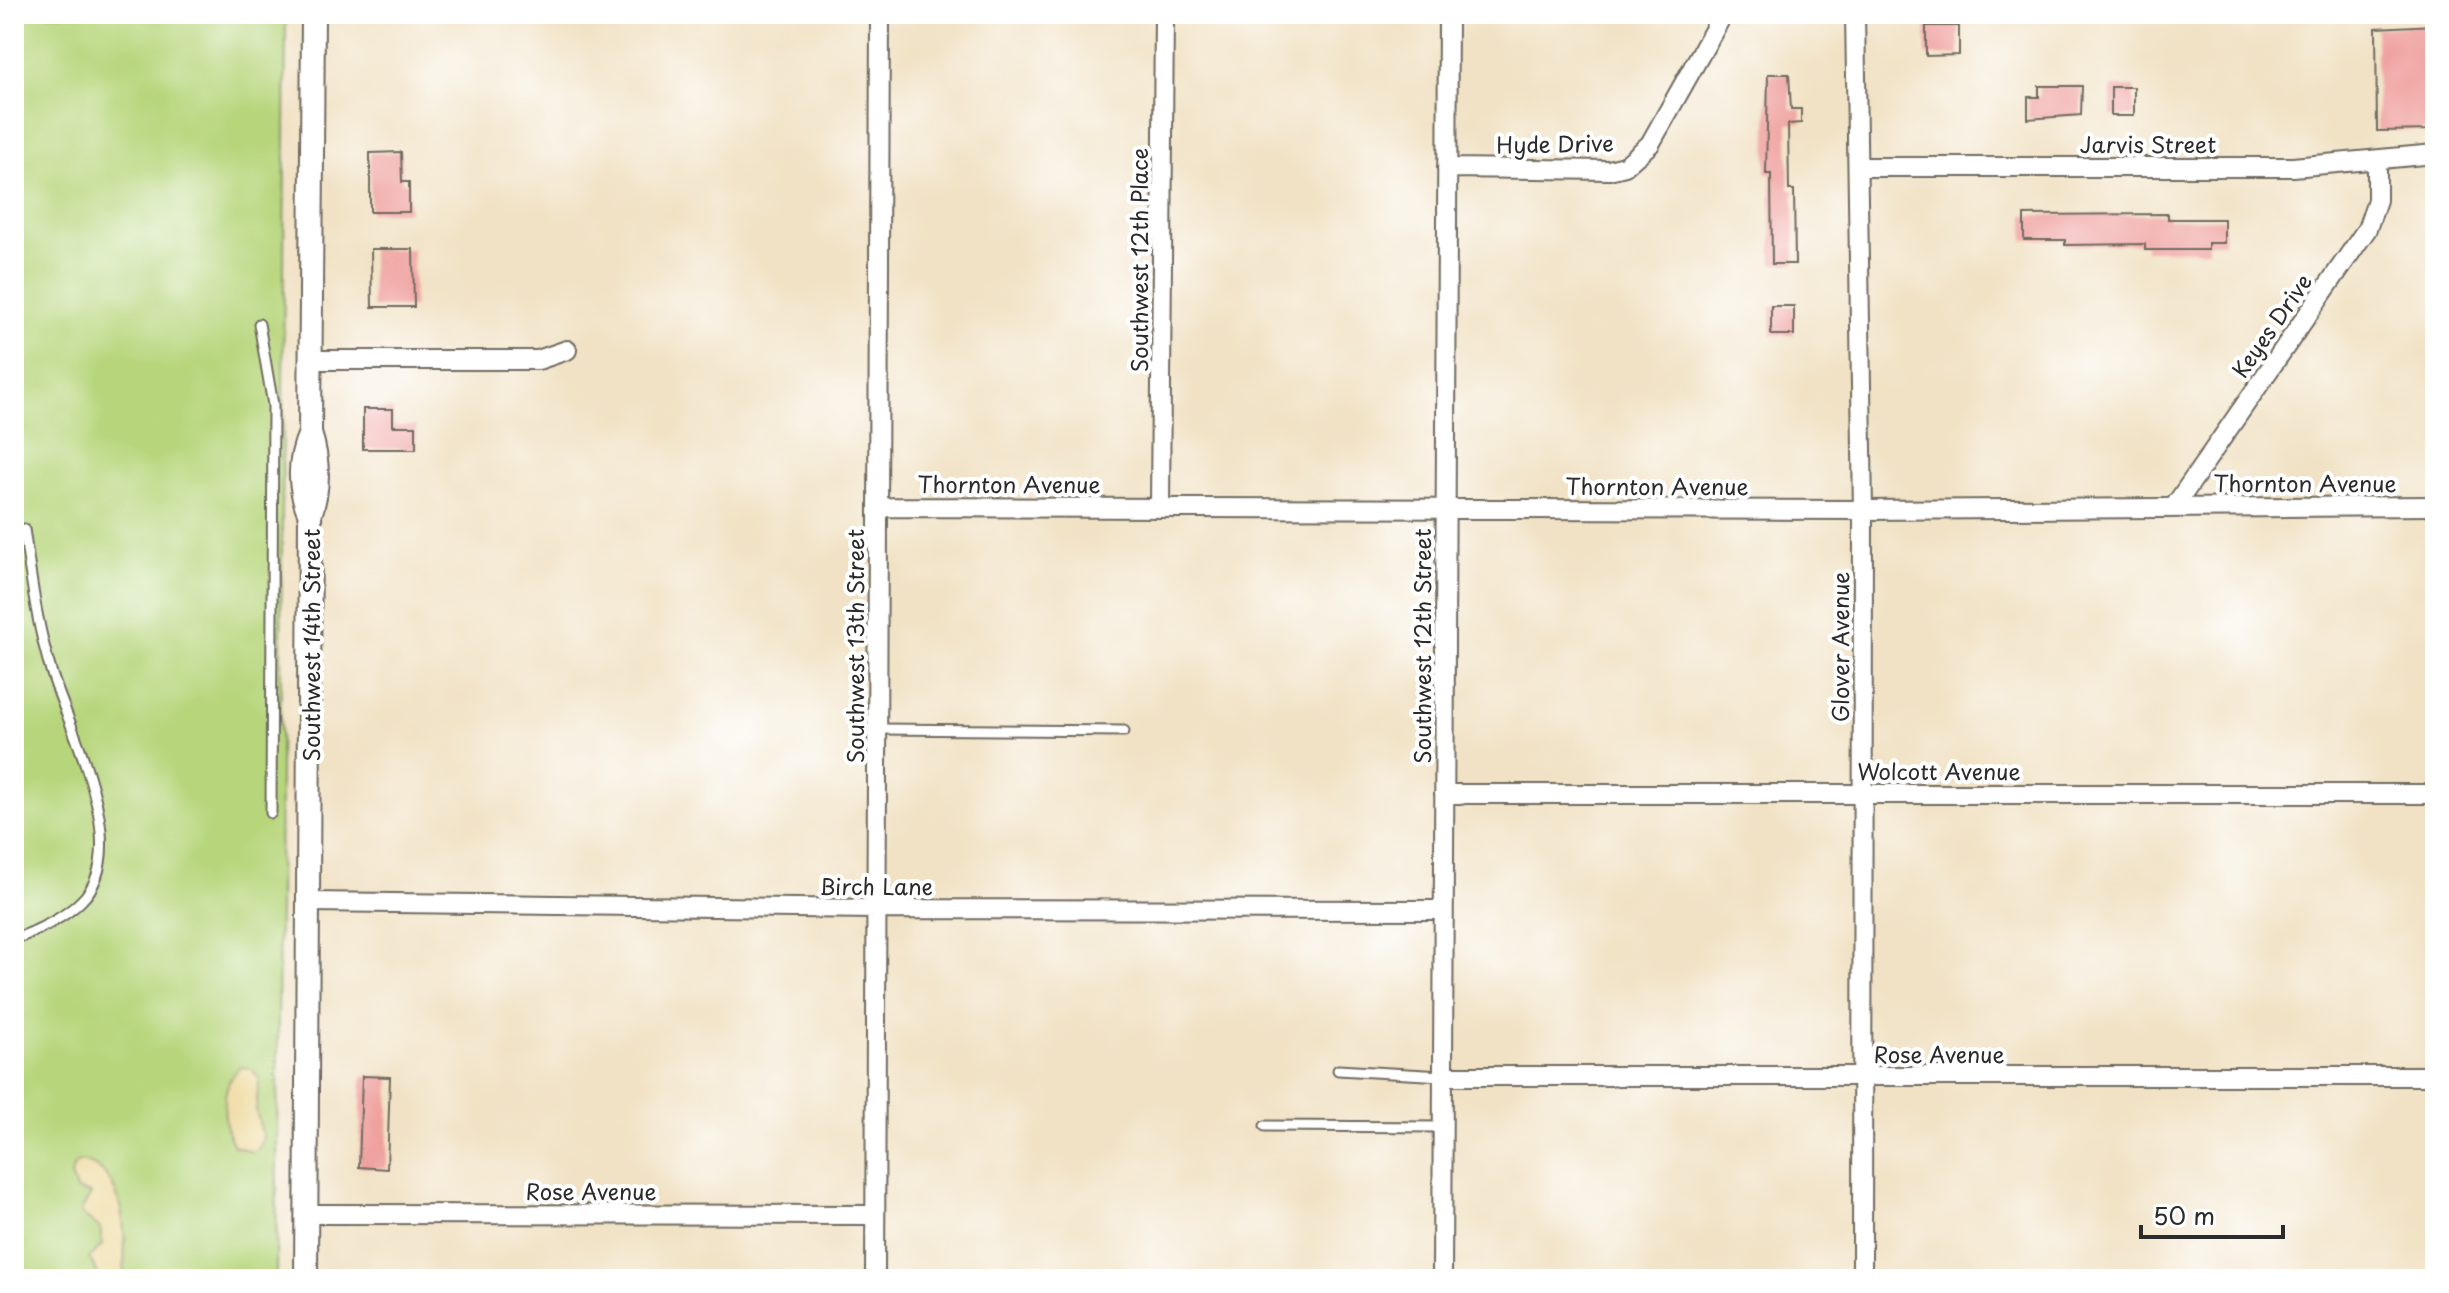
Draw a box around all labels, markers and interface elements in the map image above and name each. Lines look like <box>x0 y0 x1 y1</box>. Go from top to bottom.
street label: Hyde Drive <box>1496 125 1614 161</box>
street label: Jarvis Street <box>2080 127 2216 160</box>
street label: Southwest 12th Place <box>1122 148 1155 372</box>
street label: Keyes Drive <box>2223 266 2319 384</box>
street label: Thornton Avenue <box>2214 466 2396 499</box>
street label: Thornton Avenue <box>918 467 1100 500</box>
street label: Thornton Avenue <box>1566 469 1748 502</box>
street label: Southwest 12th Street <box>1405 528 1438 764</box>
street label: Southwest 14th Street <box>294 529 327 761</box>
street label: Southwest 13th Street <box>838 529 871 763</box>
street label: Glover Avenue <box>1823 572 1856 722</box>
street label: Wolcott Avenue <box>1858 754 2020 787</box>
street label: Birch Lane <box>819 869 933 902</box>
street label: Rose Avenue <box>1873 1037 2005 1070</box>
street label: Rose Avenue <box>525 1174 657 1207</box>
scale bar <box>2141 1189 2283 1239</box>
text: 50 m <box>2153 1197 2215 1233</box>

